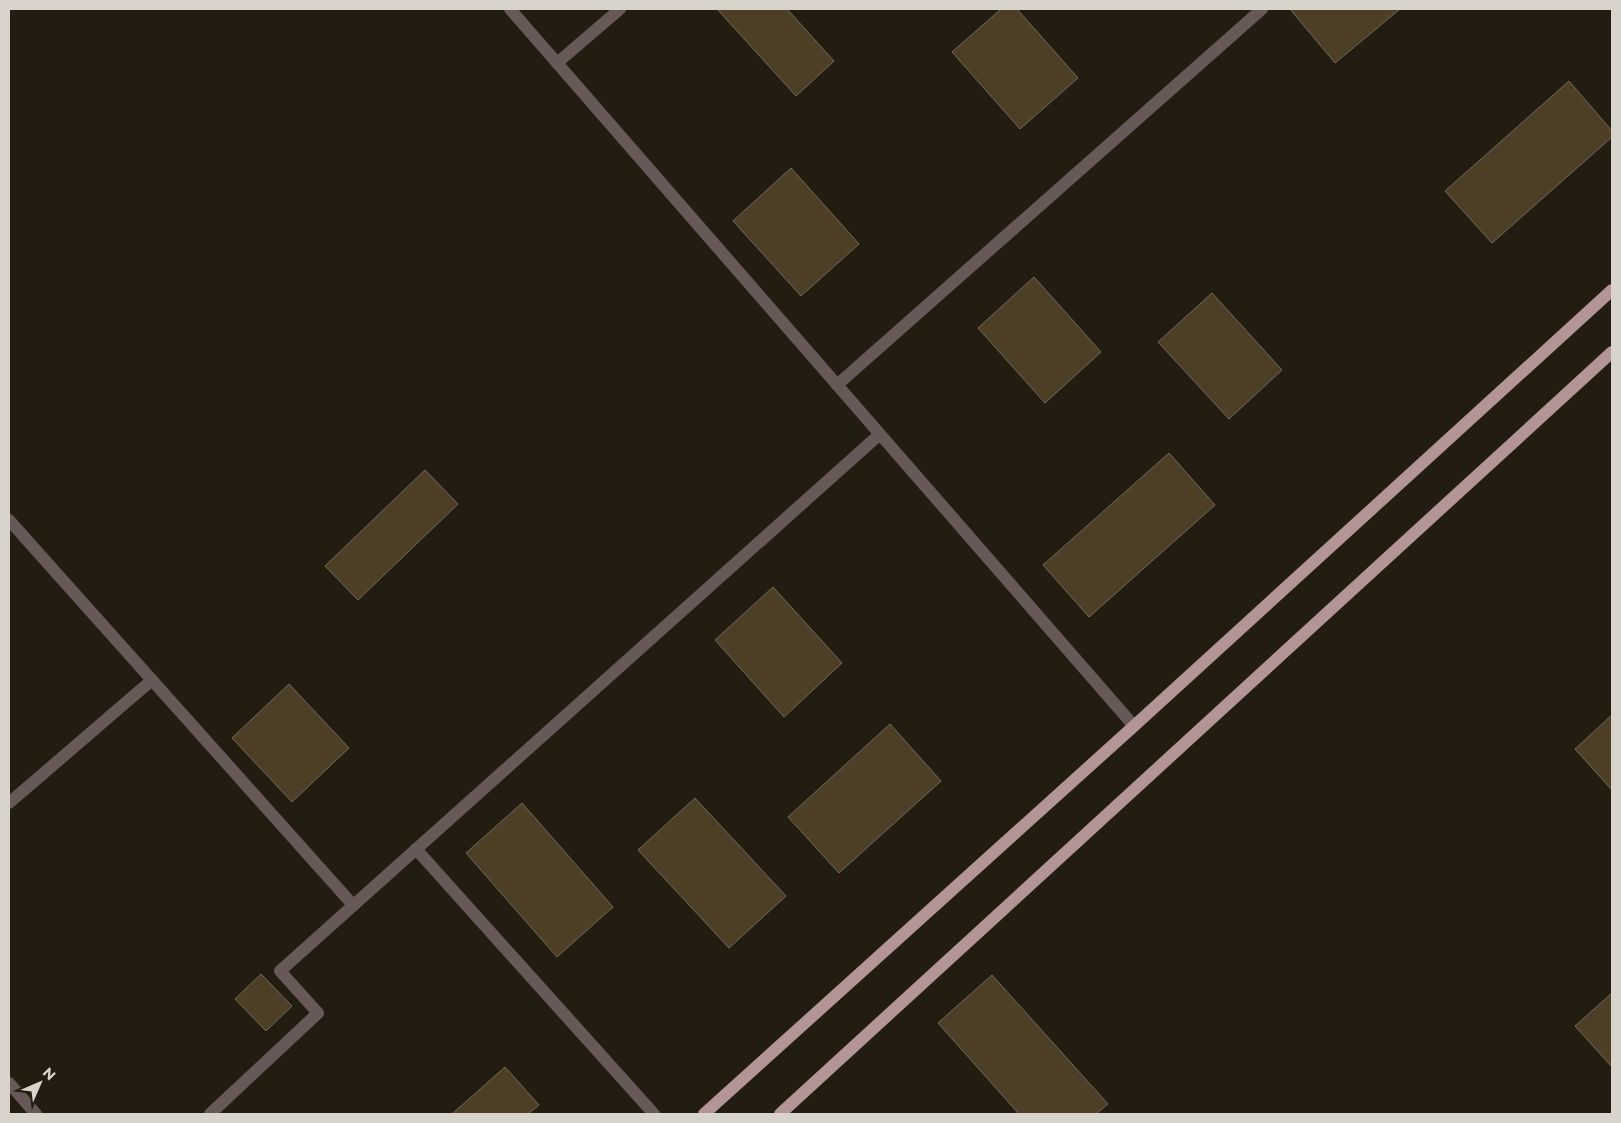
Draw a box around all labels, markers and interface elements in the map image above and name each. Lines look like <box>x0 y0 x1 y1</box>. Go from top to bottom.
north arrow <box>15 1058 65 1108</box>
text: N <box>39 1063 60 1084</box>

